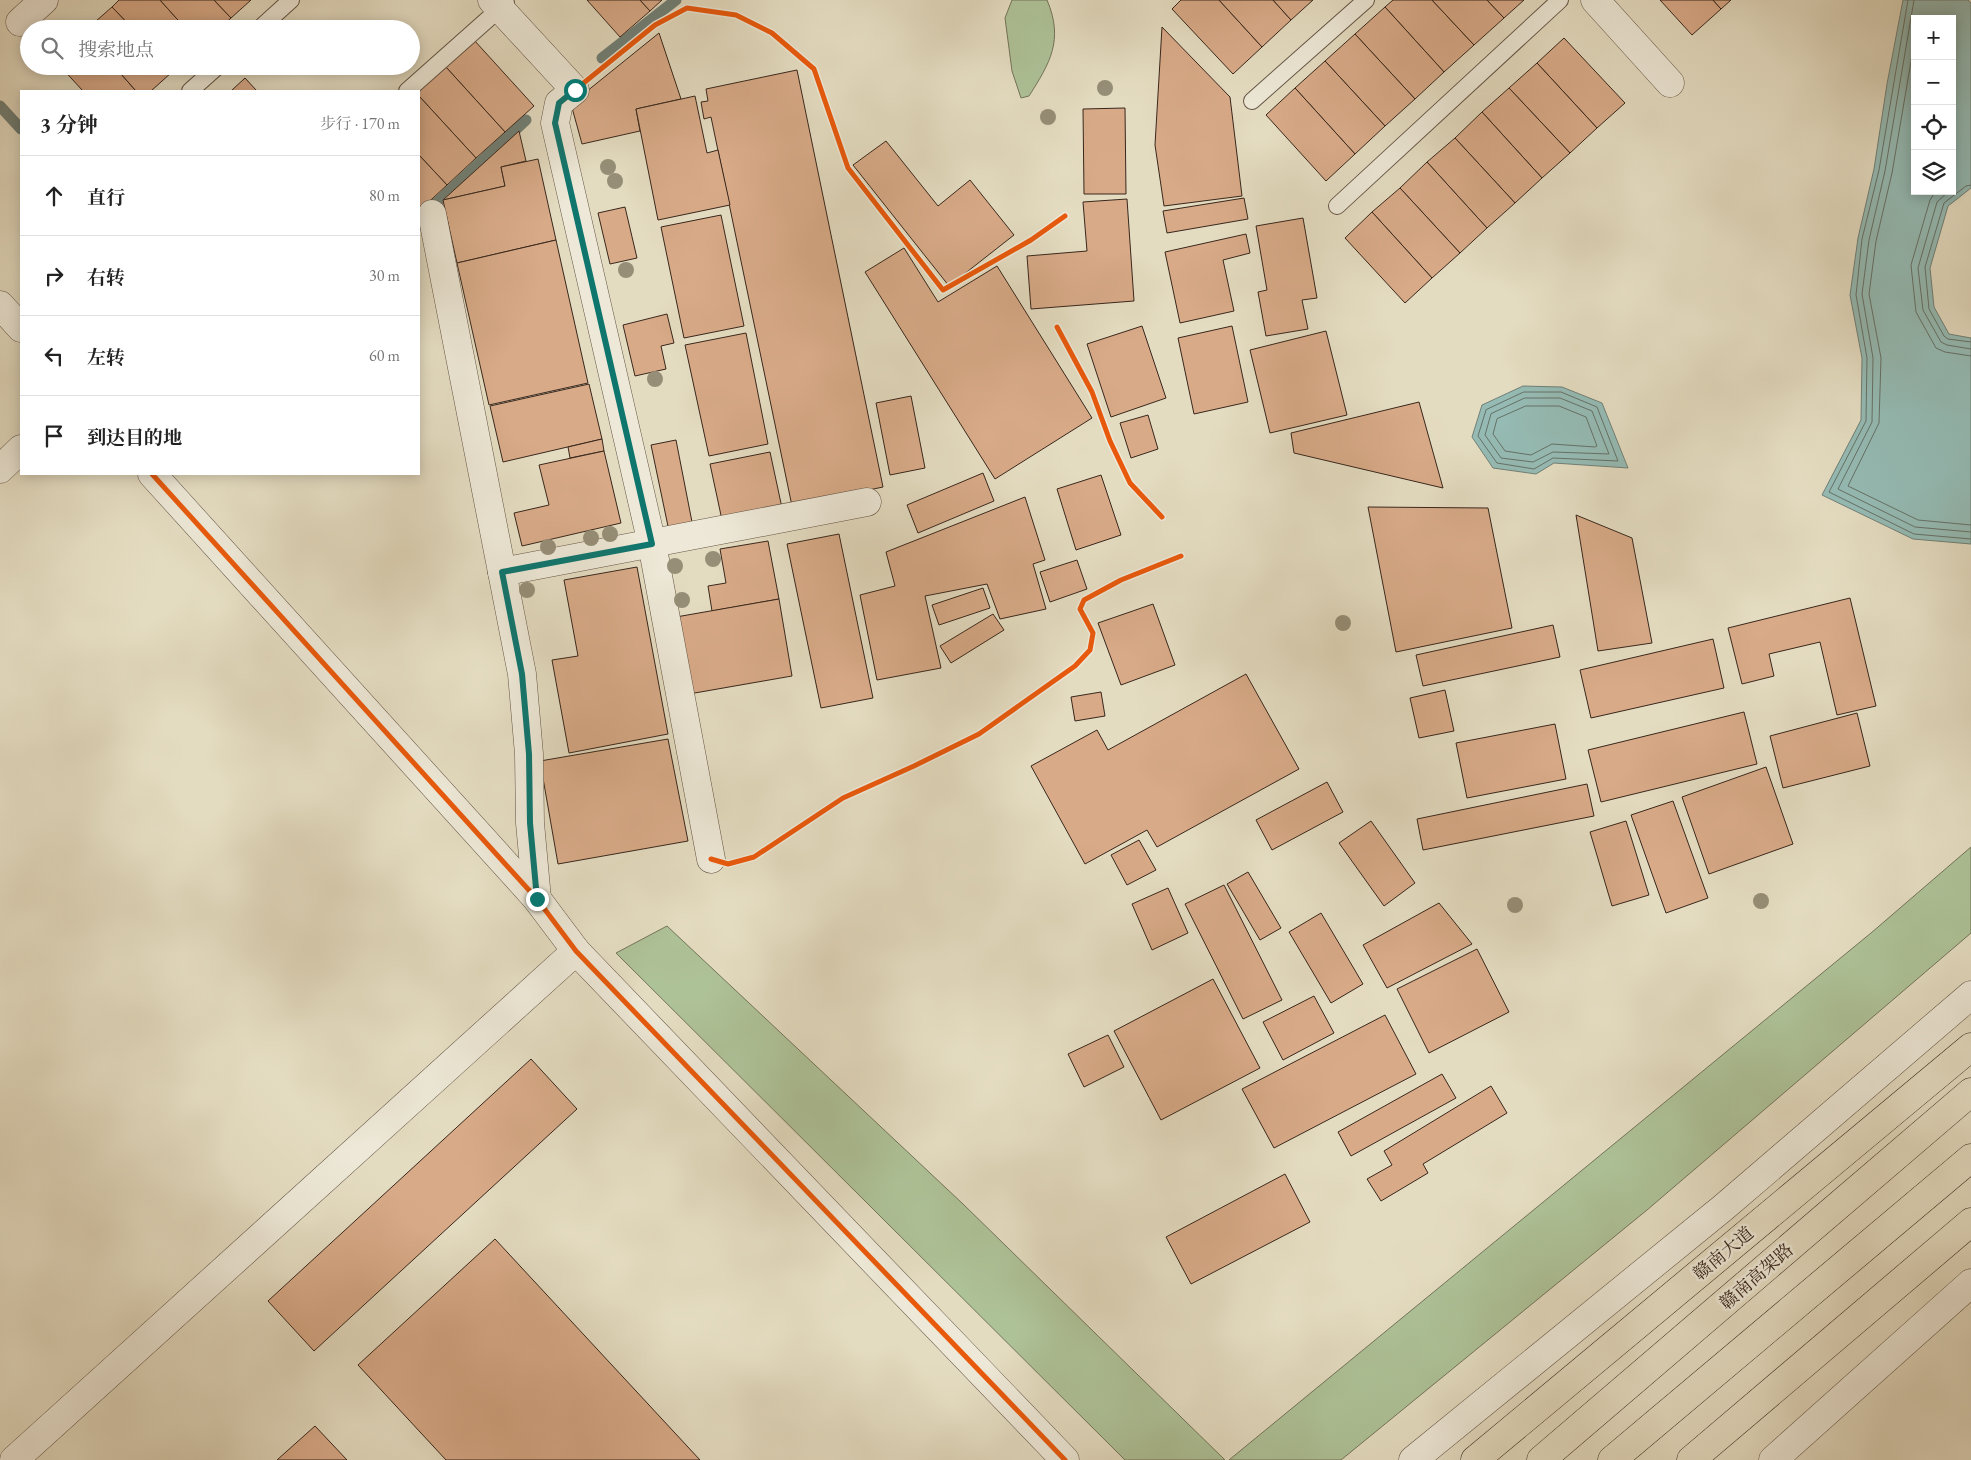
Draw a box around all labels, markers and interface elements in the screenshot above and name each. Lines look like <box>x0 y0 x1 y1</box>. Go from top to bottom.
map controls <box>1911 15 1956 195</box>
button: + <box>1911 15 1956 60</box>
search box <box>20 20 420 75</box>
icon: search <box>38 34 66 62</box>
text: 搜索地点 <box>78 37 154 62</box>
button: − <box>1911 60 1956 105</box>
route start <box>564 79 587 102</box>
button: locate <box>1911 105 1956 150</box>
text: 3 分钟 <box>40 111 98 138</box>
text: 步行 · 170 m <box>320 113 400 134</box>
button: layers <box>1911 150 1956 195</box>
icon: ahead <box>40 182 68 210</box>
text: 直行 <box>87 185 125 210</box>
text: 80 m <box>369 185 400 206</box>
icon: right <box>40 262 68 290</box>
text: 右转 <box>87 265 125 290</box>
text: 30 m <box>369 265 400 286</box>
icon: left <box>40 342 68 370</box>
text: 左转 <box>87 345 125 370</box>
text: 60 m <box>369 345 400 366</box>
icon: arrive <box>40 422 68 450</box>
text: 到达目的地 <box>87 425 182 450</box>
route end <box>526 888 549 911</box>
street label: 赣南大道 <box>1688 1221 1758 1285</box>
street label: 赣南高架路 <box>1714 1238 1798 1314</box>

